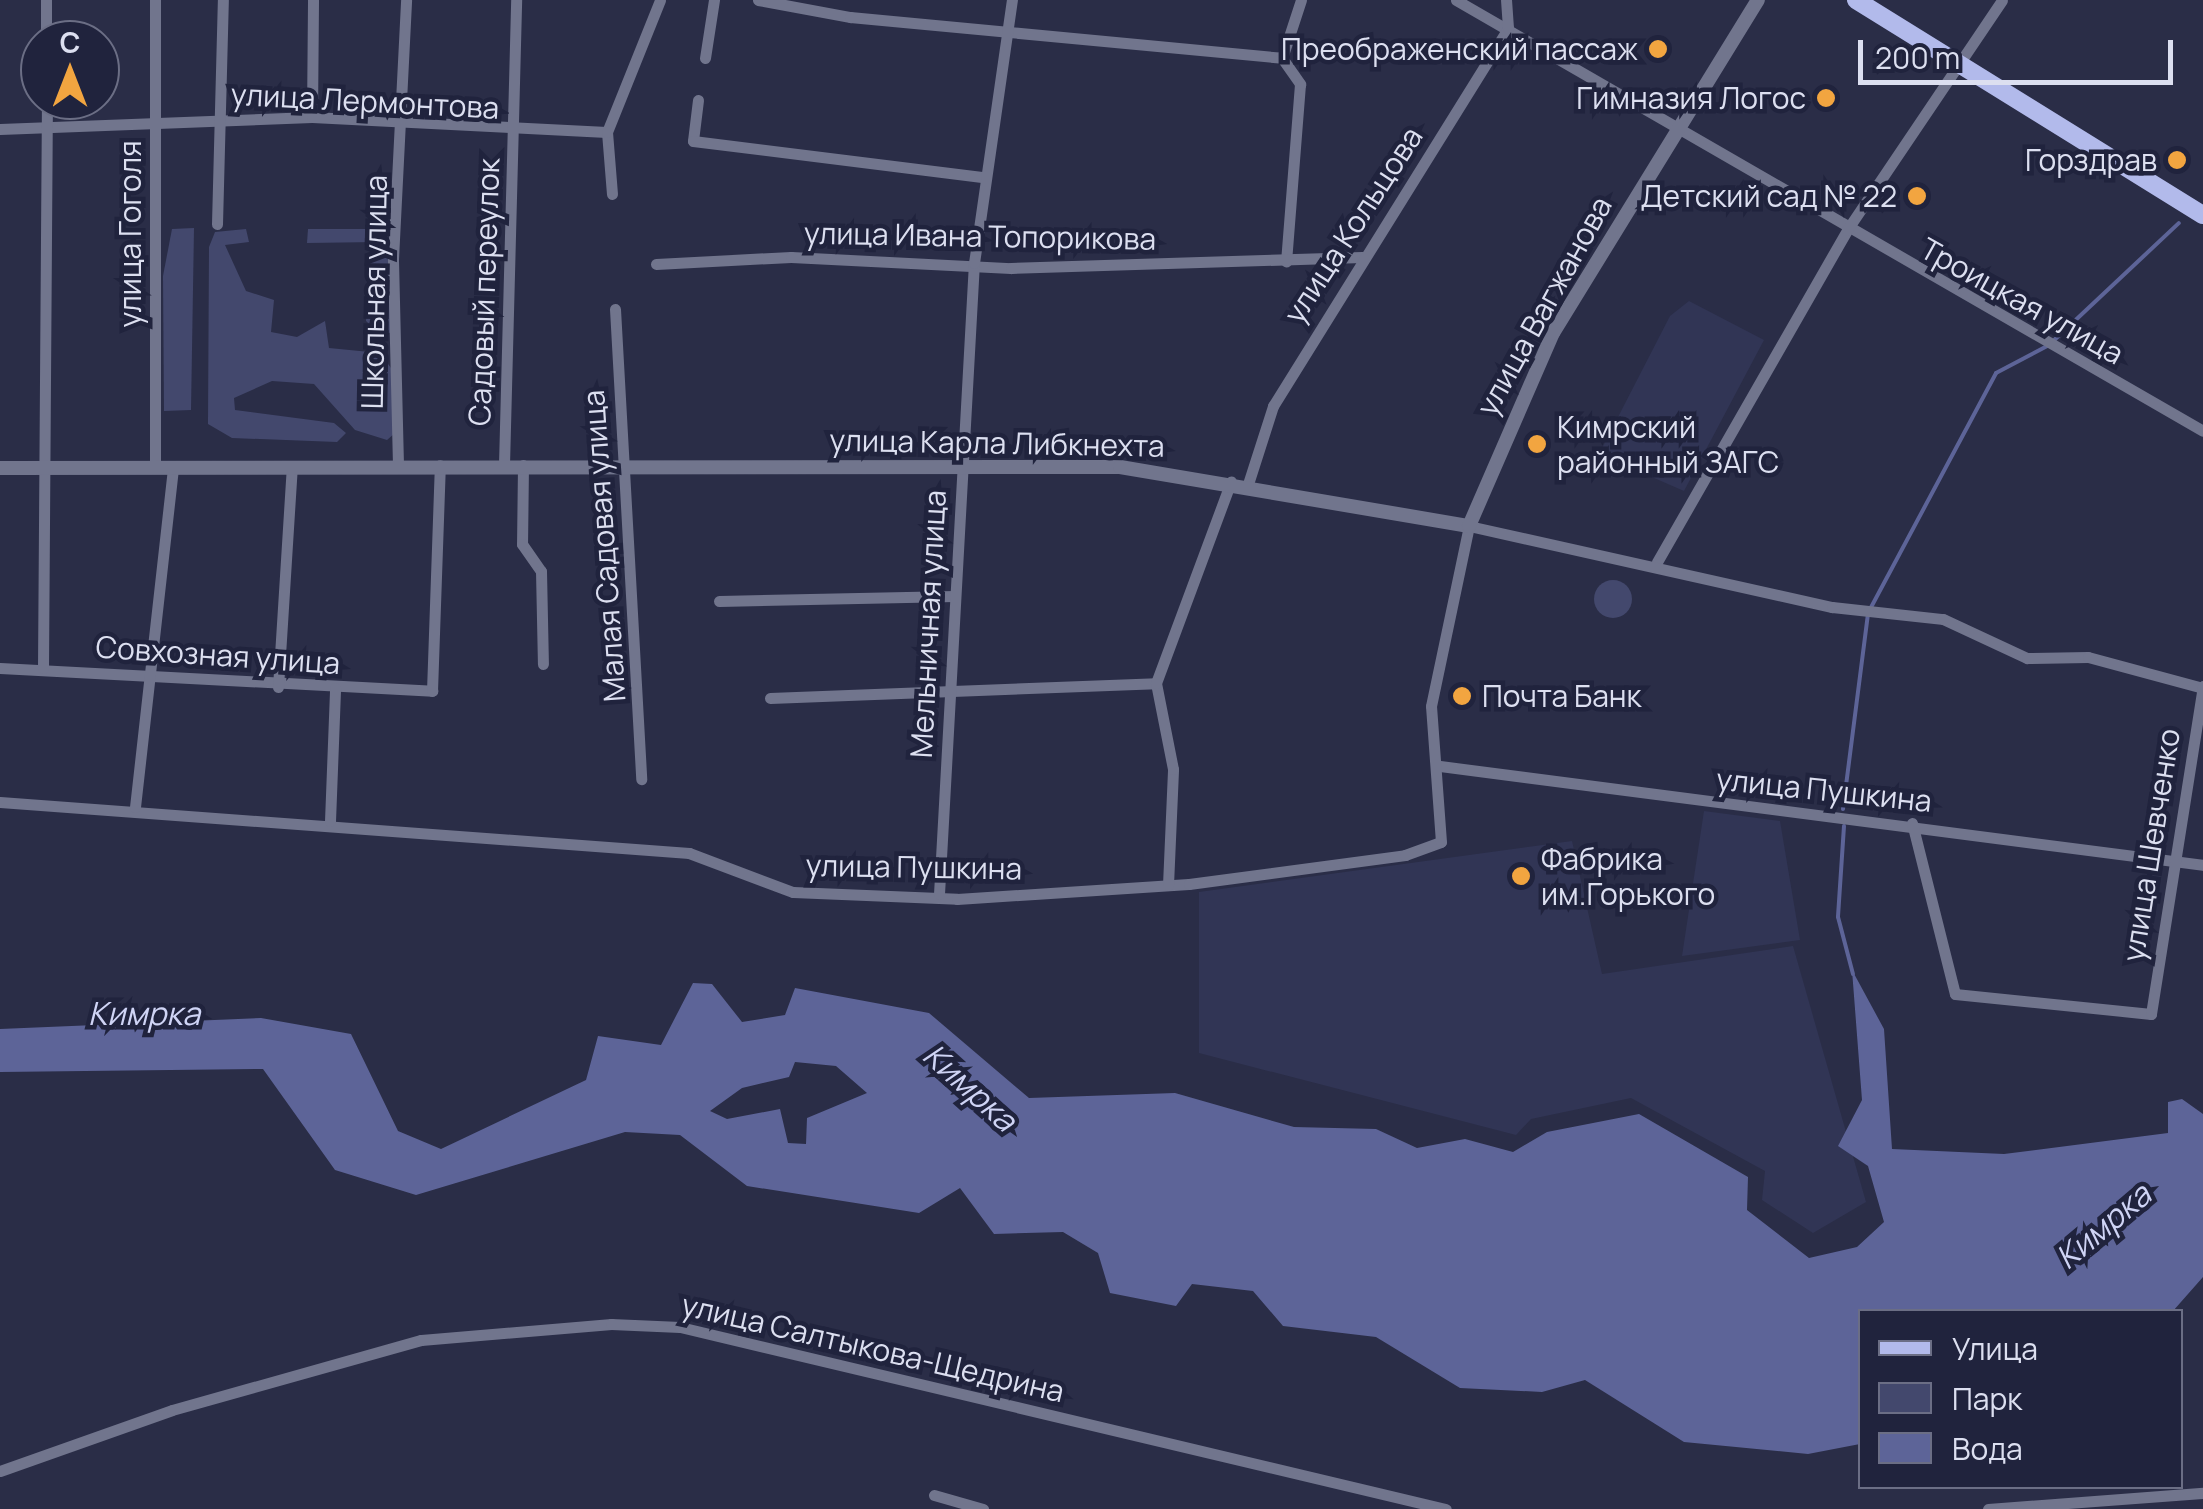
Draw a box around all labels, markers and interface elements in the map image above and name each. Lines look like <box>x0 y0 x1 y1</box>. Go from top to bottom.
north arrow <box>20 20 120 120</box>
scale bar <box>1863 20 2178 82</box>
text: С <box>60 23 80 61</box>
place label: Преображенский пассаж <box>1281 31 1638 67</box>
text: 200 m <box>1875 37 1960 78</box>
marker: Преображенский пассаж <box>1647 38 1669 60</box>
street label: улица Лермонтова <box>230 76 500 126</box>
place label: Гимназия Логос <box>1576 80 1806 116</box>
marker: Гимназия Логос <box>1815 87 1837 109</box>
street label: улица Кольцова <box>1276 120 1430 330</box>
street label: улица Гоголя <box>112 140 148 328</box>
place label: Горздрав <box>2025 142 2157 178</box>
marker: Горздрав <box>2166 149 2188 171</box>
street label: Садовый переулок <box>461 158 507 426</box>
street label: Школьная улица <box>354 175 394 409</box>
place label: Детский сад № 22 <box>1641 178 1897 214</box>
marker: Детский сад № 22 <box>1906 185 1928 207</box>
street label: улица Вагжанова <box>1469 190 1619 422</box>
street label: улица Ивана Топорикова <box>804 215 1156 257</box>
street label: Троицкая улица <box>1914 230 2130 372</box>
street label: Малая Садовая улица <box>575 389 633 703</box>
place label: Кимрский районный ЗАГС <box>1557 409 1779 480</box>
street label: улица Карла Либкнехта <box>829 422 1165 464</box>
marker: Кимрский районный ЗАГС <box>1526 433 1548 455</box>
street label: Мельничная улица <box>903 489 953 759</box>
street label: Совхозная улица <box>95 629 341 681</box>
place label: Почта Банк <box>1482 678 1641 714</box>
marker: Почта Банк <box>1451 685 1473 707</box>
street label: улица Шевченко <box>2115 726 2187 964</box>
street label: улица Пушкина <box>1715 761 1933 819</box>
place label: Фабрика им.Горького <box>1541 841 1715 912</box>
street label: улица Пушкина <box>805 847 1023 887</box>
marker: Фабрика им.Горького <box>1510 865 1532 887</box>
water label: Кимрка <box>88 994 200 1032</box>
water label: Кимрка <box>916 1035 1024 1139</box>
water label: Кимрка <box>2048 1175 2158 1277</box>
street label: улица Салтыкова-Щедрина <box>678 1286 1068 1410</box>
legend <box>1858 1309 2183 1489</box>
text: Улица <box>1952 1328 2038 1369</box>
text: Парк <box>1952 1378 2022 1419</box>
text: Вода <box>1952 1428 2023 1469</box>

